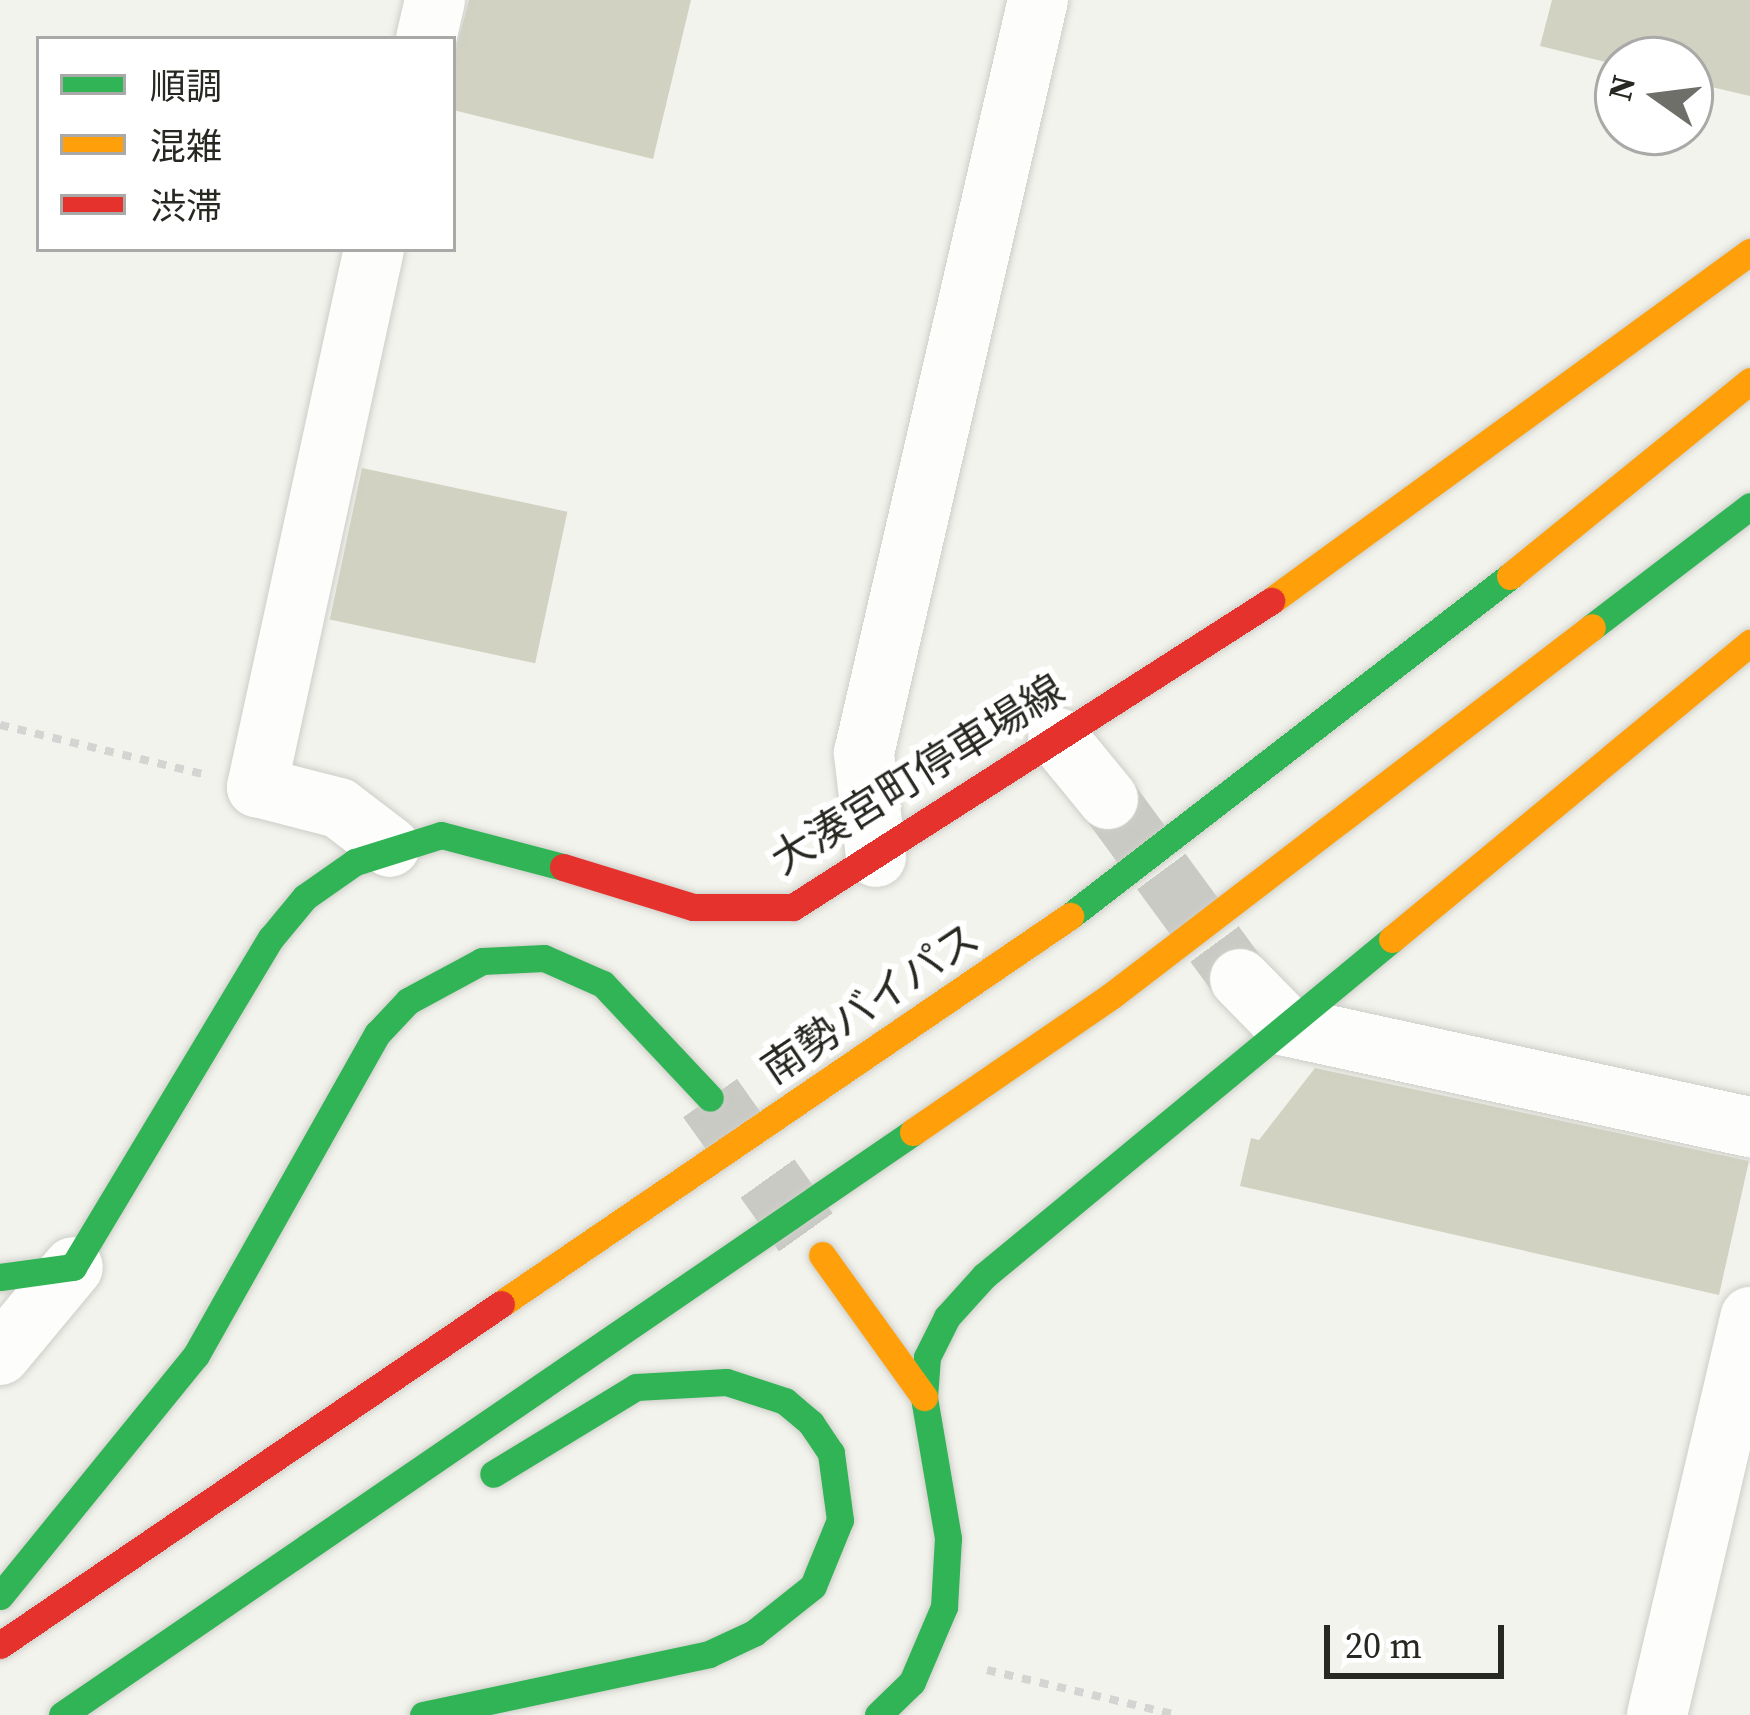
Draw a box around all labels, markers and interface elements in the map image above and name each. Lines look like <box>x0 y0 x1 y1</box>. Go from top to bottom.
legend <box>36 36 456 252</box>
north arrow <box>1594 36 1714 156</box>
text: 順調 <box>150 62 222 111</box>
text: N <box>1597 71 1646 105</box>
text: 混雑 <box>150 122 222 171</box>
text: 渋滞 <box>150 182 222 231</box>
street label: 大湊宮町停車場線 <box>761 664 1073 884</box>
street label: 南勢バイパス <box>751 912 989 1094</box>
scale bar <box>1330 1601 1510 1675</box>
text: 20 m <box>1345 1621 1422 1670</box>

